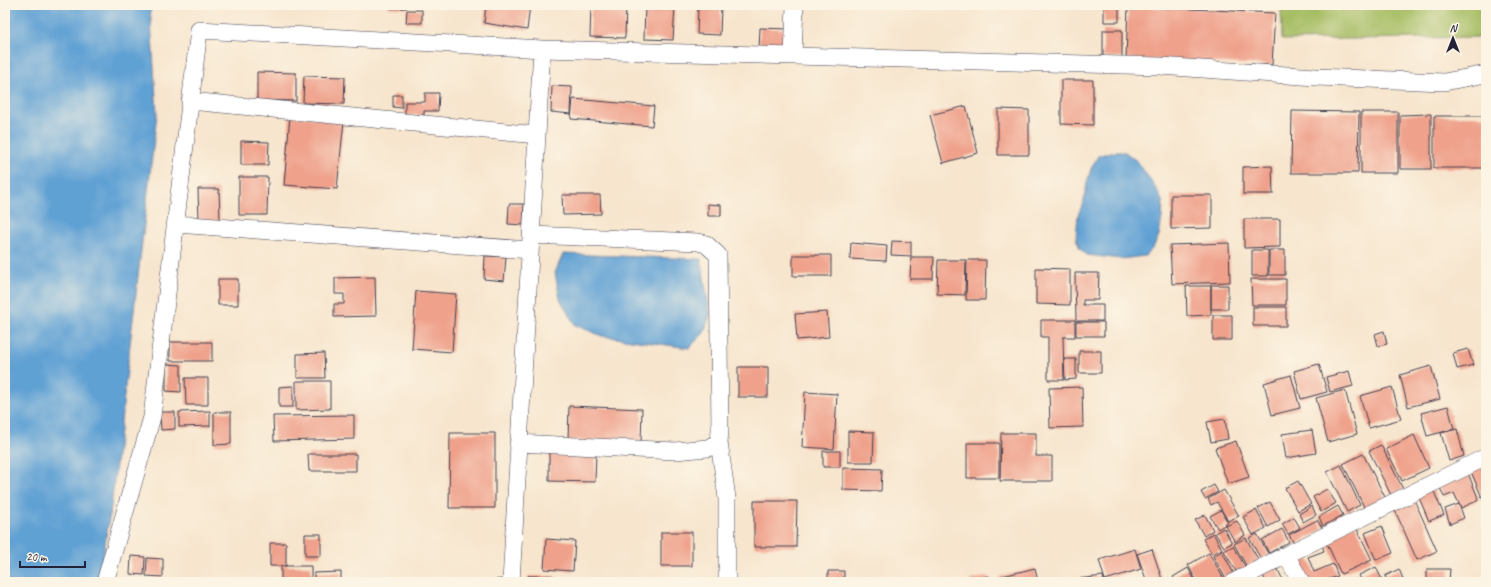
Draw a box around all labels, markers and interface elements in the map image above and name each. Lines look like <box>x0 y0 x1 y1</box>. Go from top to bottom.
north arrow <box>1433 18 1473 58</box>
text: N <box>1450 21 1459 35</box>
scale bar <box>20 543 85 569</box>
text: 20 m <box>26 549 48 565</box>

